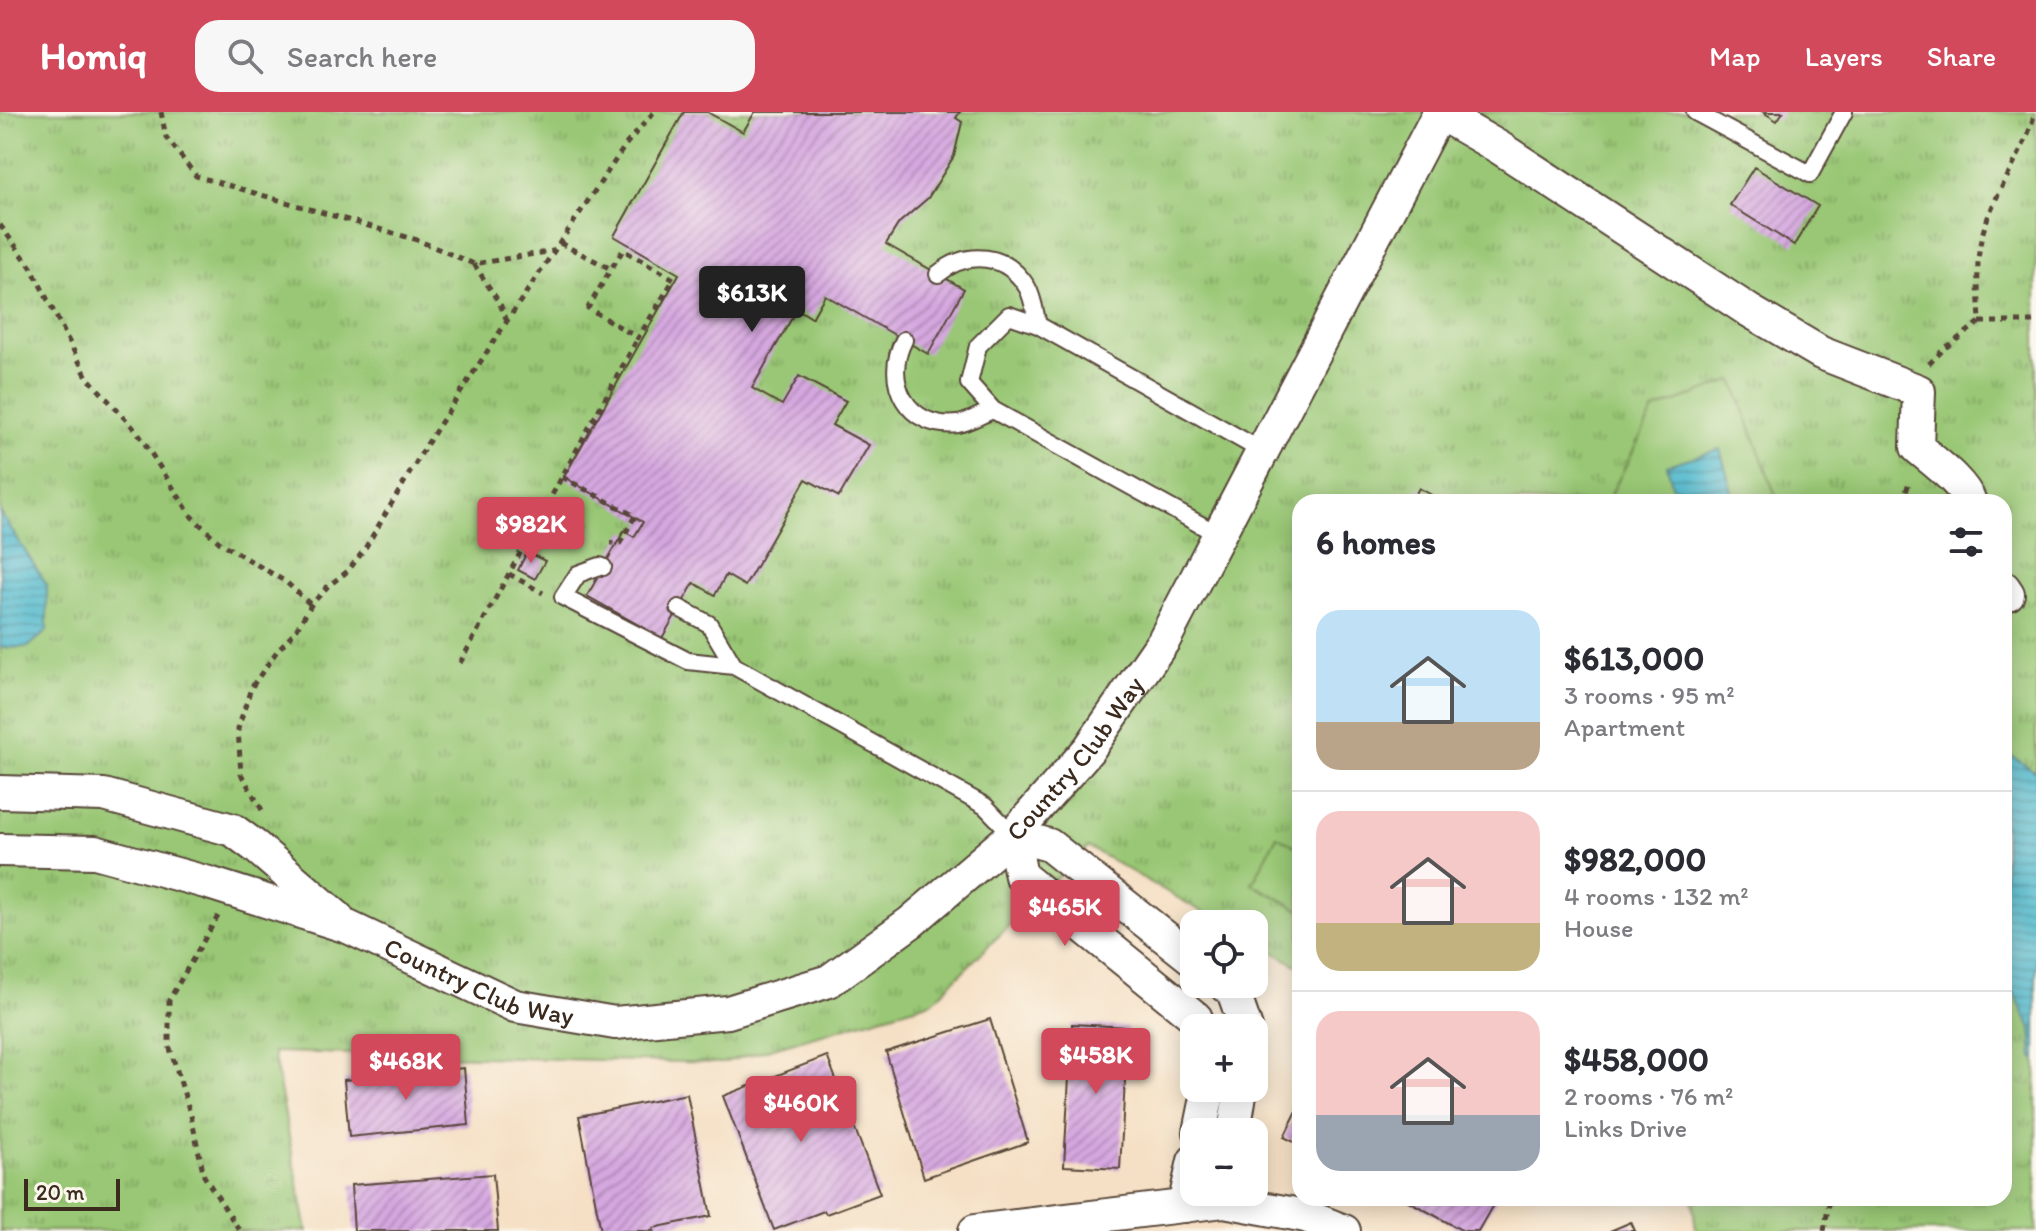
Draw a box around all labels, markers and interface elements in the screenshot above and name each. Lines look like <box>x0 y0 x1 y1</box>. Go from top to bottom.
search box <box>195 20 755 92</box>
text: Homiq <box>40 33 147 79</box>
icon: search <box>223 34 267 78</box>
text: Search here <box>287 38 437 75</box>
text: Map <box>1709 39 1761 73</box>
text: Layers <box>1805 39 1883 73</box>
text: Share <box>1927 39 1996 73</box>
pin: $613K <box>696 266 808 334</box>
text: $613K <box>717 276 787 308</box>
pin: $982K <box>475 497 587 565</box>
text: $982K <box>495 507 567 539</box>
icon: filters <box>1944 520 1988 564</box>
text: 6 homes <box>1316 522 1436 563</box>
text: $613,000 <box>1564 638 1704 679</box>
icon: home <box>1380 642 1476 738</box>
street label: Country Club Way <box>999 670 1150 847</box>
text: 3 rooms · 95 m² <box>1564 679 1735 711</box>
text: Apartment <box>1564 711 1685 743</box>
text: $982,000 <box>1564 839 1706 880</box>
icon: home <box>1380 843 1476 939</box>
pin: $465K <box>1009 880 1121 948</box>
text: 4 rooms · 132 m² <box>1564 880 1749 912</box>
text: $465K <box>1029 890 1101 922</box>
map controls <box>1180 910 1268 1206</box>
button: locate <box>1180 910 1268 998</box>
text: House <box>1564 912 1634 944</box>
street label: Country Club Way <box>379 930 576 1032</box>
button: + <box>1180 1014 1268 1102</box>
pin: $458K <box>1040 1028 1152 1096</box>
pin: $468K <box>350 1034 462 1102</box>
text: $458K <box>1059 1038 1133 1070</box>
text: $458,000 <box>1564 1039 1709 1080</box>
icon: home <box>1380 1043 1476 1139</box>
text: $468K <box>369 1044 443 1076</box>
pin: $460K <box>745 1076 857 1144</box>
text: 2 rooms · 76 m² <box>1564 1080 1733 1112</box>
text: $460K <box>763 1086 839 1118</box>
text: Links Drive <box>1564 1112 1687 1144</box>
button: − <box>1180 1118 1268 1206</box>
scale bar <box>24 1175 120 1211</box>
text: 20 m <box>36 1179 85 1206</box>

